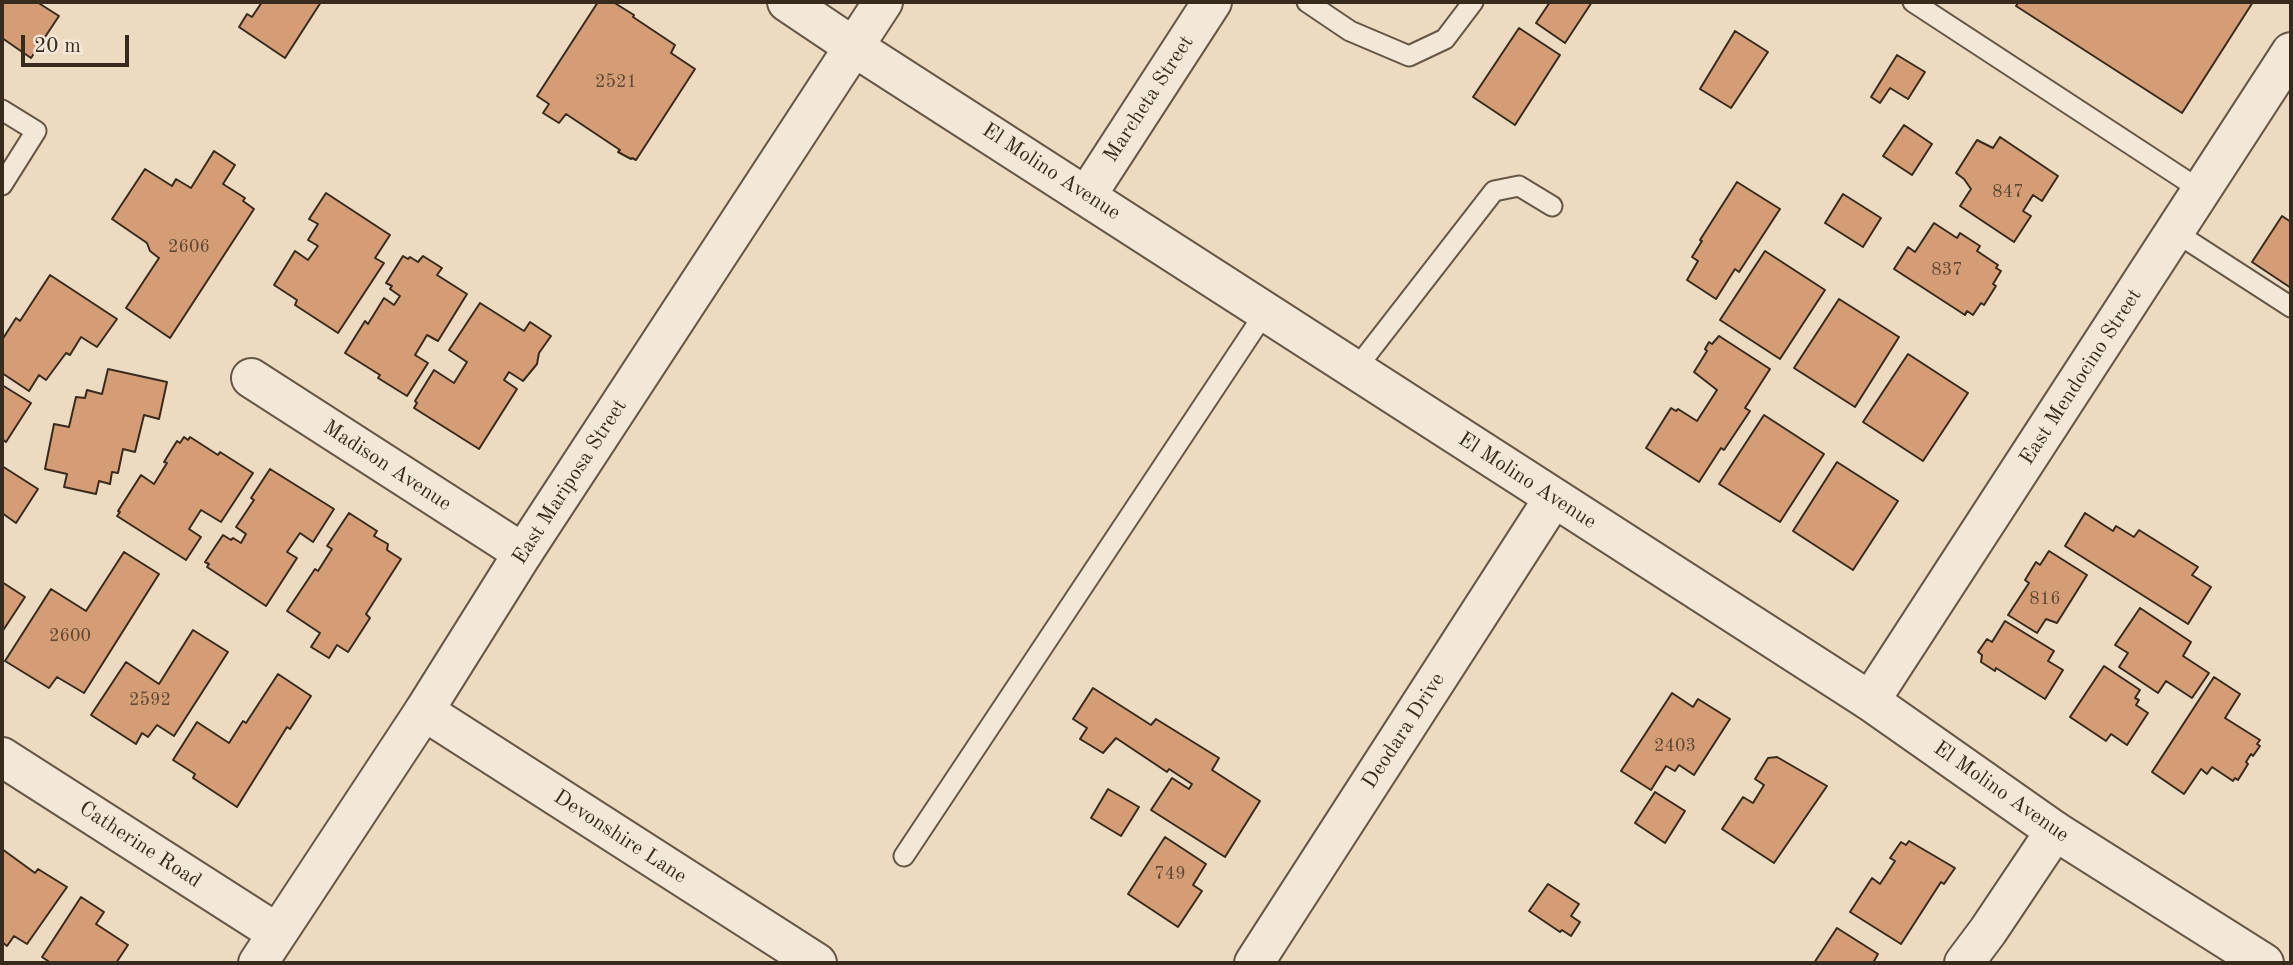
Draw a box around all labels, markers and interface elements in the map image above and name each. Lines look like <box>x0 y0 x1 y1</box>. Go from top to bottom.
scale bar <box>24 21 133 65</box>
street label: Marcheta Street <box>1099 31 1199 167</box>
text: 20 m <box>34 36 81 57</box>
house number: 2521 <box>595 71 637 93</box>
street label: El Molino Avenue <box>977 118 1125 226</box>
house number: 847 <box>1992 181 2024 203</box>
house number: 2606 <box>168 236 210 258</box>
house number: 837 <box>1931 259 1963 281</box>
street label: East Mendocino Street <box>2015 284 2147 470</box>
street label: East Mariposa Street <box>507 395 633 569</box>
street label: Madison Avenue <box>318 415 456 517</box>
street label: El Molino Avenue <box>1453 427 1601 535</box>
house number: 816 <box>2029 588 2061 610</box>
house number: 2600 <box>49 625 91 647</box>
street label: Deodara Drive <box>1357 668 1451 794</box>
house number: 2592 <box>129 689 171 711</box>
house number: 2403 <box>1654 735 1696 757</box>
street label: El Molino Avenue <box>1928 736 2074 848</box>
street label: Devonshire Lane <box>549 785 691 889</box>
street label: Catherine Road <box>74 796 206 894</box>
house number: 749 <box>1154 863 1186 885</box>

